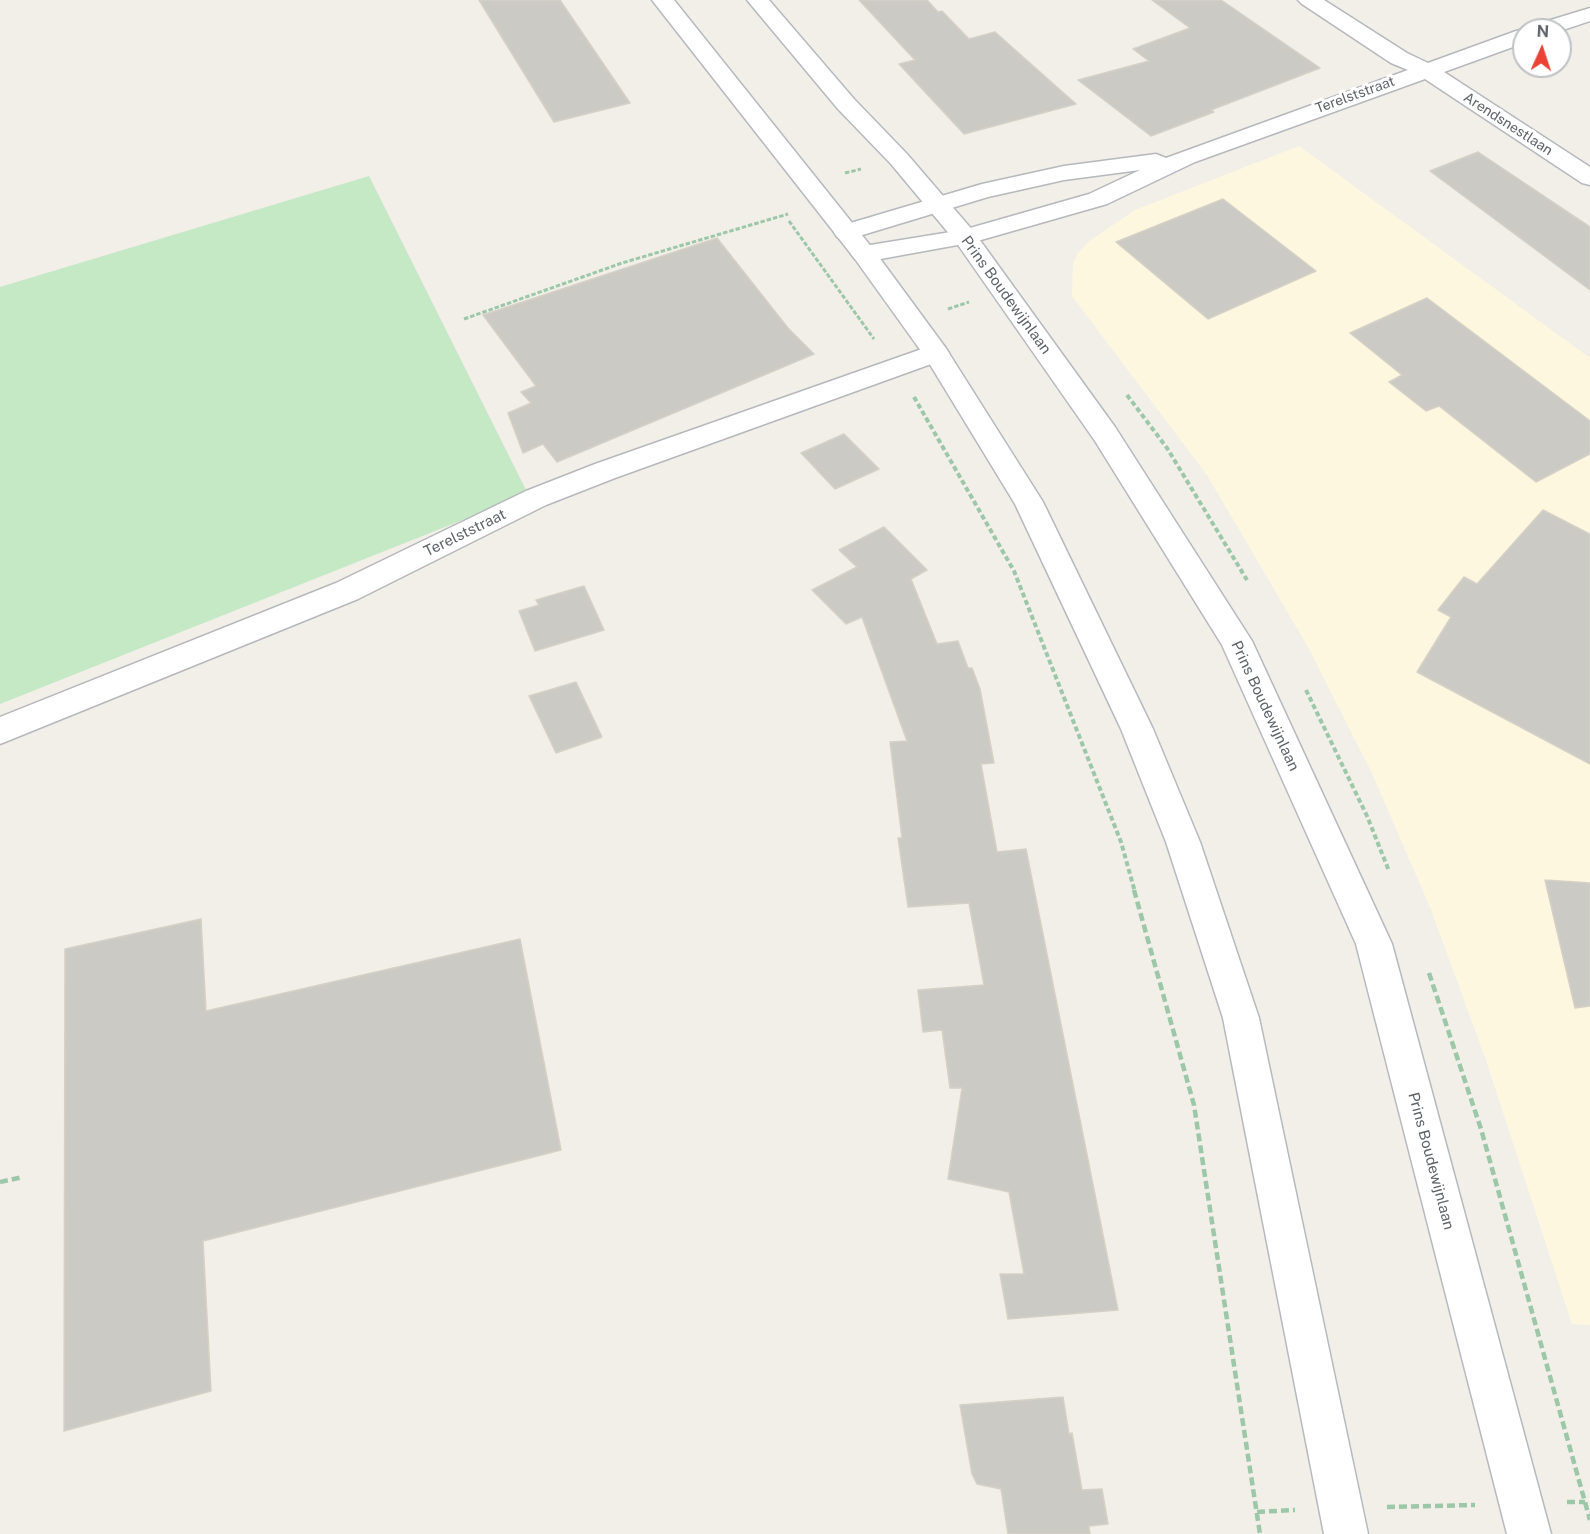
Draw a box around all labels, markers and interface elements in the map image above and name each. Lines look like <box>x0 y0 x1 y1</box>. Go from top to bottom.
north arrow <box>1512 18 1572 78</box>
text: N <box>1536 22 1550 41</box>
street label: Terelststraat <box>1313 73 1397 117</box>
street label: Arendsnestlaan <box>1460 89 1556 159</box>
street label: Prins Boudewijnlaan <box>957 232 1055 358</box>
street label: Terelststraat <box>421 505 509 561</box>
street label: Prins Boudewijnlaan <box>1227 638 1303 774</box>
street label: Prins Boudewijnlaan <box>1404 1090 1458 1232</box>

